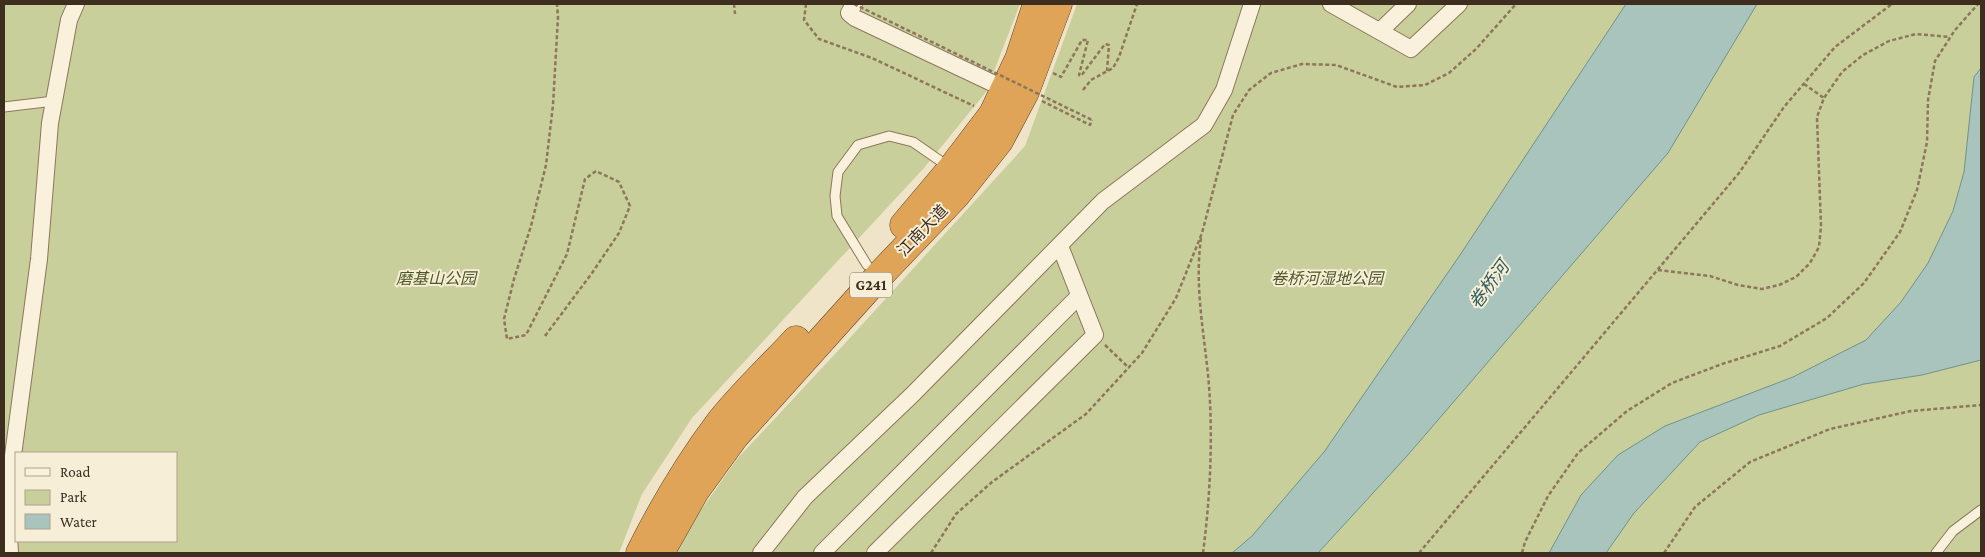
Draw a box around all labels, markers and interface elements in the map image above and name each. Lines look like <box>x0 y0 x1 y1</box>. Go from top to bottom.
street label: 江南大道 <box>894 201 951 259</box>
water label: 卷桥河 <box>1465 255 1515 313</box>
park label: 磨基山公园 <box>396 270 478 287</box>
park label: 卷桥河湿地公园 <box>1271 270 1385 287</box>
road number: G241 <box>850 272 892 298</box>
legend <box>15 452 178 542</box>
text: Road <box>60 464 91 480</box>
text: Park <box>60 489 87 505</box>
text: Water <box>60 514 97 530</box>

